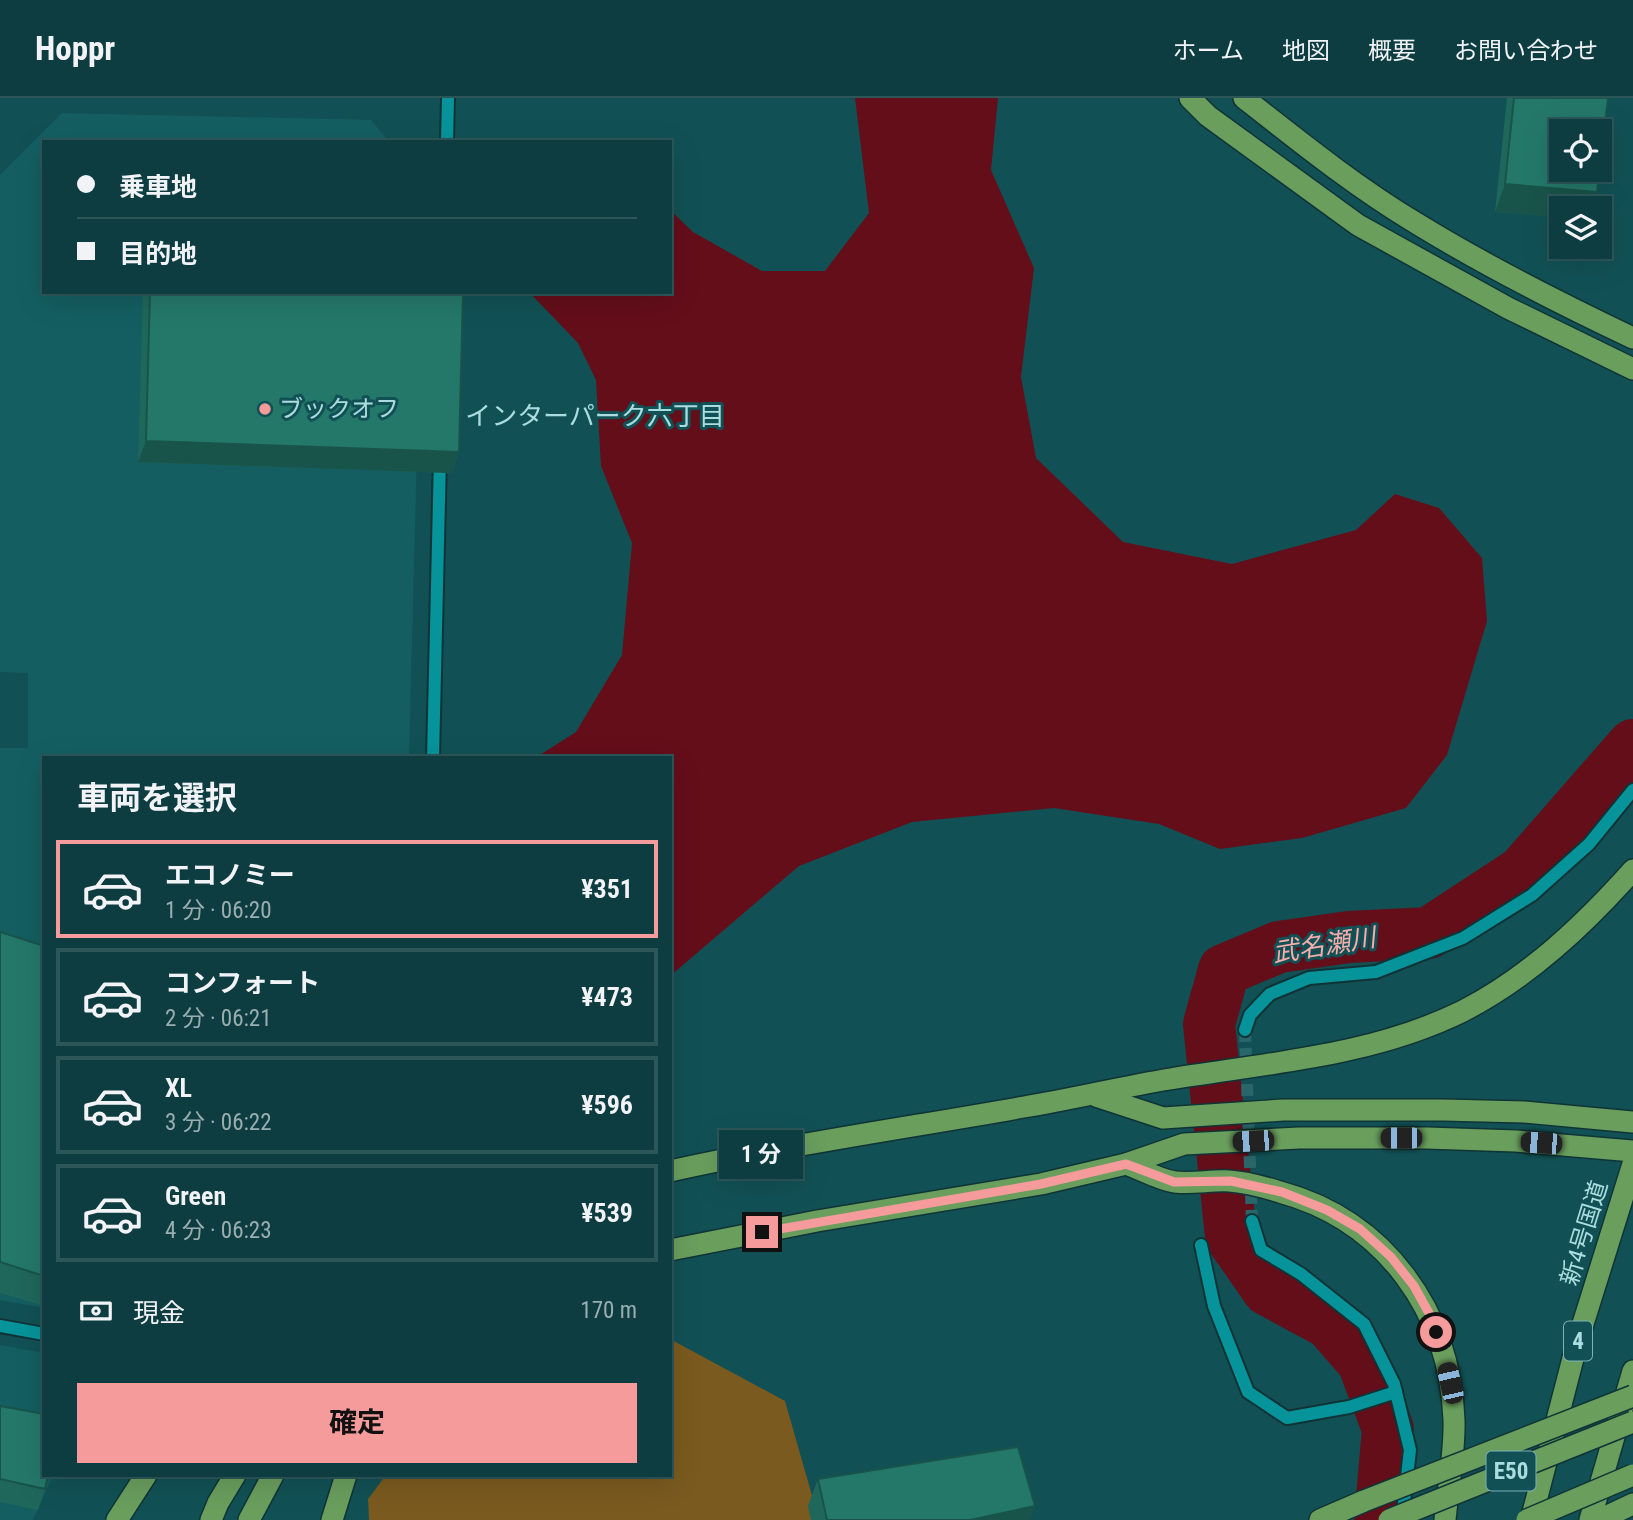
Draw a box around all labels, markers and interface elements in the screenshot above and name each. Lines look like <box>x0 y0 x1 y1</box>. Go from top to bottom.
text: Hoppr <box>35 29 115 68</box>
text: ホーム <box>1173 37 1244 65</box>
text: 地図 <box>1282 37 1330 65</box>
text: 概要 <box>1368 37 1416 65</box>
text: お問い合わせ <box>1454 37 1598 65</box>
map controls <box>1549 119 1612 259</box>
button: locate <box>1549 119 1612 182</box>
text: 乗車地 <box>119 172 197 202</box>
button: layers <box>1549 196 1612 259</box>
text: 目的地 <box>119 239 197 269</box>
place label: ブックオフ <box>279 395 399 423</box>
marker: ブックオフ <box>257 401 273 417</box>
district label: インターパーク六丁目 <box>465 401 725 431</box>
text: 車両を選択 <box>77 779 237 817</box>
icon: car <box>81 858 144 921</box>
text: エコノミー <box>165 860 295 890</box>
text: ¥351 <box>581 874 633 904</box>
text: 1 分 · 06:20 <box>165 897 272 924</box>
water label: 武名瀬川 <box>1270 922 1381 968</box>
icon: car <box>81 966 144 1029</box>
text: コンフォート <box>165 968 320 998</box>
text: ¥473 <box>581 982 633 1012</box>
text: 2 分 · 06:21 <box>165 1005 272 1032</box>
text: XL <box>165 1073 192 1103</box>
icon: car <box>81 1074 144 1137</box>
text: ¥596 <box>581 1090 633 1120</box>
text: 3 分 · 06:22 <box>165 1109 272 1136</box>
car <box>1381 1128 1423 1149</box>
car <box>1232 1129 1275 1153</box>
callout: 1 分 <box>720 1130 804 1180</box>
car <box>1520 1131 1563 1155</box>
text: 1 分 <box>741 1141 781 1168</box>
street label: 新4号国道 <box>1555 1177 1613 1289</box>
text: Green <box>165 1181 226 1211</box>
icon: car <box>81 1182 144 1245</box>
text: ¥539 <box>581 1198 633 1228</box>
route end <box>746 1216 778 1248</box>
text: 4 分 · 06:23 <box>165 1217 272 1244</box>
icon: cash <box>77 1292 115 1330</box>
text: 170 m <box>580 1297 637 1324</box>
text: 現金 <box>133 1298 185 1328</box>
route start <box>1420 1316 1452 1348</box>
road number: 4 <box>1564 1322 1592 1360</box>
car <box>1436 1360 1465 1406</box>
button: 確定 <box>77 1383 637 1463</box>
road number: E50 <box>1486 1452 1536 1490</box>

